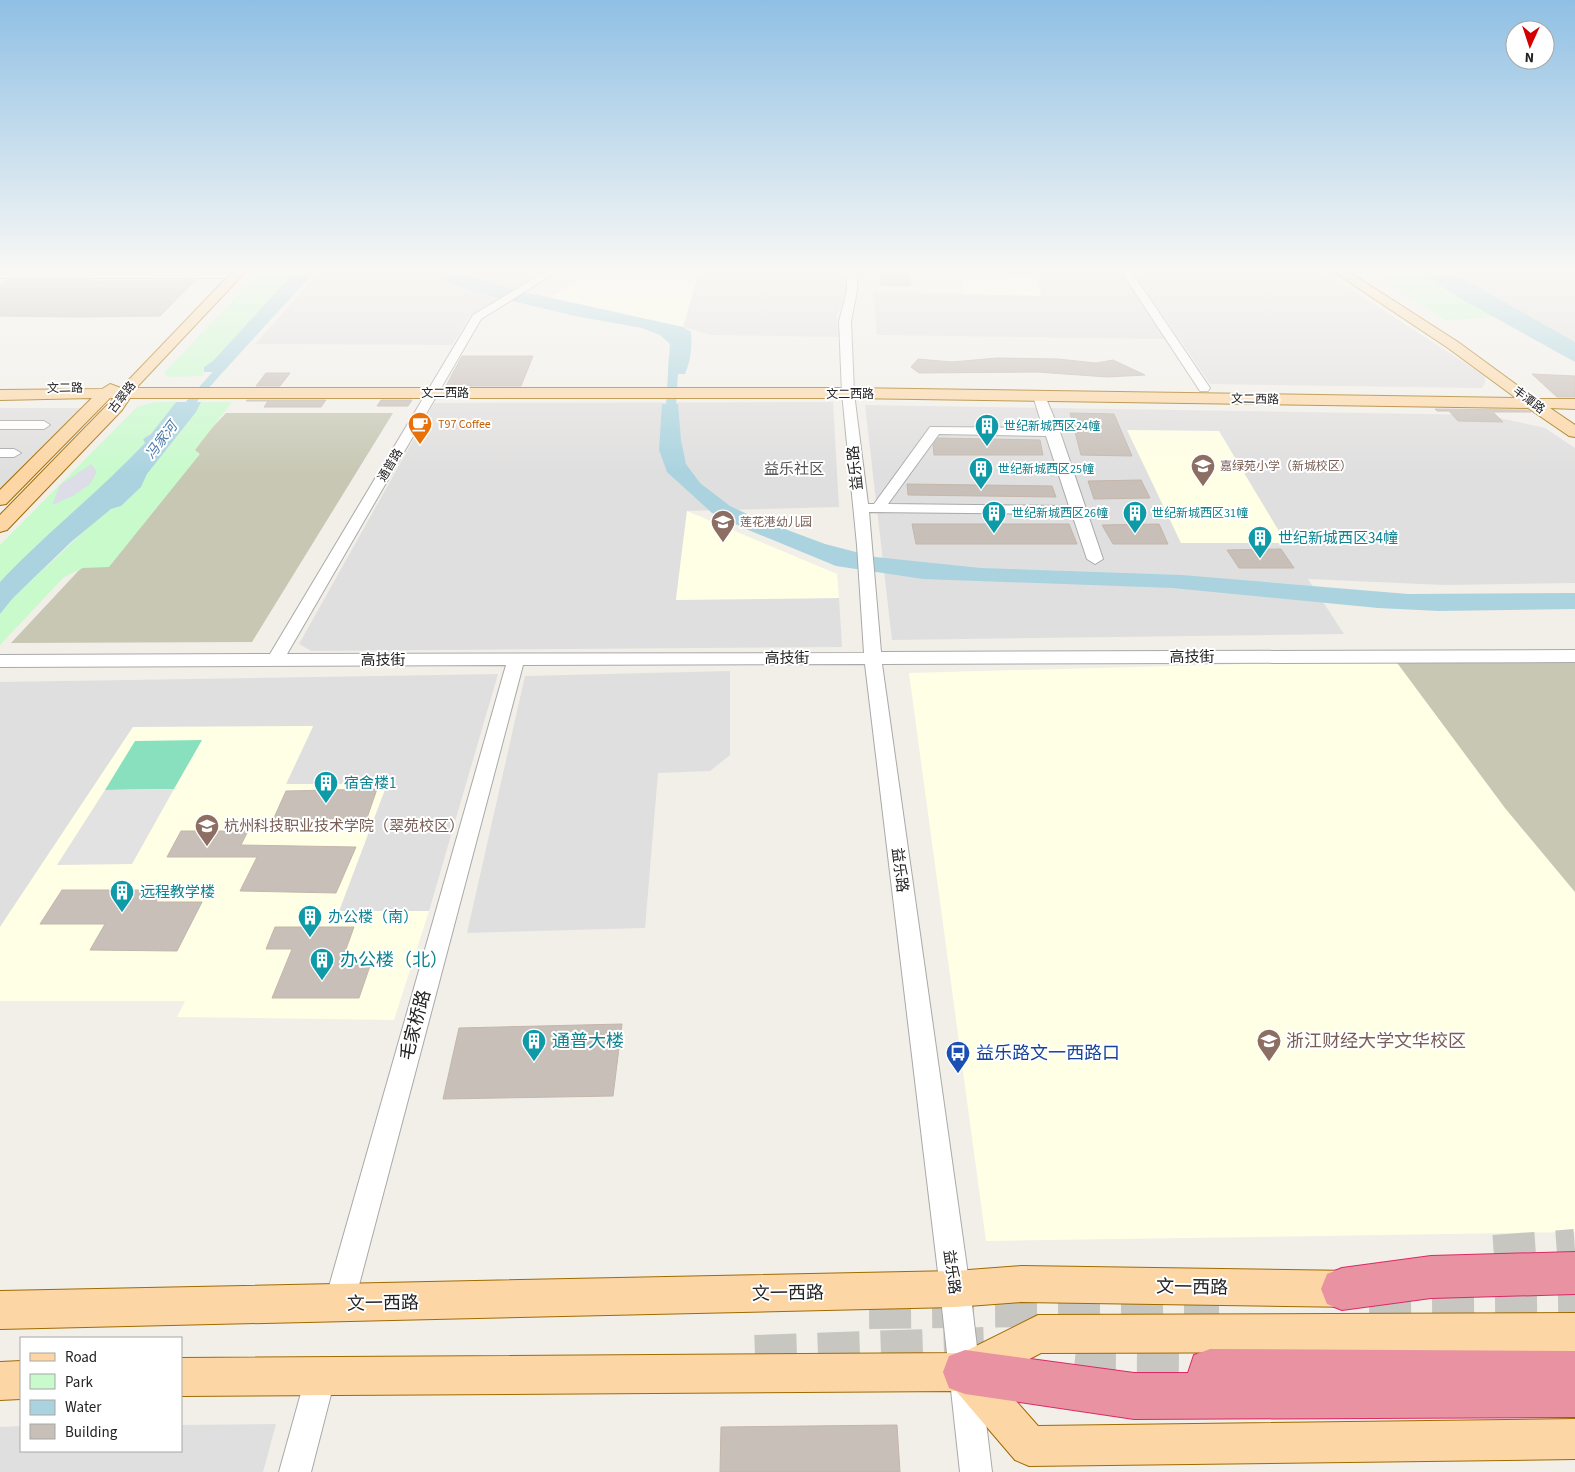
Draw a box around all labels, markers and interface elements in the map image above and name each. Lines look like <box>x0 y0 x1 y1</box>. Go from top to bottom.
north arrow <box>1505 20 1555 70</box>
text: N <box>1524 47 1535 67</box>
street label: 古翠路 <box>105 378 140 417</box>
street label: 文二路 <box>47 380 83 397</box>
street label: 丰潭路 <box>1509 383 1548 418</box>
street label: 文二西路 <box>421 385 469 402</box>
street label: 文二西路 <box>826 386 874 403</box>
street label: 文二西路 <box>1231 391 1279 408</box>
cafe icon: T97 Coffee <box>407 411 433 445</box>
building icon: 世纪新城西区24幢 <box>974 413 1000 447</box>
water label: 冯家河 <box>141 415 184 463</box>
place label: T97 Coffee <box>438 416 491 433</box>
place label: 世纪新城西区24幢 <box>1004 418 1100 435</box>
street label: 益乐路 <box>843 444 868 491</box>
street label: 通普路 <box>374 445 407 485</box>
school or university icon: 嘉绿苑小学（新城校区） <box>1190 453 1216 487</box>
building icon: 世纪新城西区25幢 <box>968 456 994 490</box>
place label: 嘉绿苑小学（新城校区） <box>1220 458 1352 475</box>
district label: 益乐社区 <box>764 459 824 480</box>
place label: 世纪新城西区25幢 <box>998 461 1094 478</box>
building icon: 世纪新城西区26幢 <box>981 500 1007 534</box>
building icon: 世纪新城西区31幢 <box>1122 500 1148 534</box>
place label: 世纪新城西区26幢 <box>1012 505 1108 522</box>
place label: 世纪新城西区31幢 <box>1152 505 1248 522</box>
school or university icon: 莲花港幼儿园 <box>710 509 736 543</box>
place label: 莲花港幼儿园 <box>740 514 812 531</box>
building icon: 世纪新城西区34幢 <box>1247 525 1273 559</box>
place label: 世纪新城西区34幢 <box>1278 528 1398 549</box>
street label: 高技街 <box>1169 647 1215 668</box>
street label: 高技街 <box>764 648 810 669</box>
street label: 高技街 <box>360 650 406 671</box>
building icon: 宿舍楼1 <box>313 770 339 804</box>
place label: 宿舍楼1 <box>344 773 396 794</box>
school or university icon: 杭州科技职业技术学院（翠苑校区） <box>194 813 220 847</box>
place label: 杭州科技职业技术学院（翠苑校区） <box>224 816 464 837</box>
street label: 益乐路 <box>886 846 913 894</box>
building icon: 远程教学楼 <box>109 879 135 913</box>
place label: 远程教学楼 <box>140 882 215 903</box>
building icon: 办公楼（南） <box>297 904 323 938</box>
place label: 办公楼（南） <box>328 907 418 928</box>
building icon: 办公楼（北） <box>309 947 335 981</box>
place label: 办公楼（北） <box>340 948 448 973</box>
street label: 毛家桥路 <box>394 987 437 1063</box>
building icon: 通普大楼 <box>521 1028 547 1062</box>
school or university icon: 浙江财经大学文华校区 <box>1256 1028 1282 1062</box>
place label: 通普大楼 <box>552 1029 624 1054</box>
place label: 浙江财经大学文华校区 <box>1286 1029 1466 1054</box>
bus stop icon: 益乐路文一西路口 <box>945 1040 971 1074</box>
place label: 益乐路文一西路口 <box>976 1041 1120 1066</box>
street label: 益乐路 <box>938 1248 965 1296</box>
street label: 文一西路 <box>1156 1274 1228 1301</box>
street label: 文一西路 <box>752 1280 824 1307</box>
street label: 文一西路 <box>347 1290 419 1317</box>
legend <box>20 1337 182 1452</box>
text: Road <box>65 1347 97 1368</box>
text: Park <box>65 1372 94 1393</box>
text: Water <box>65 1397 102 1418</box>
text: Building <box>65 1422 118 1443</box>

